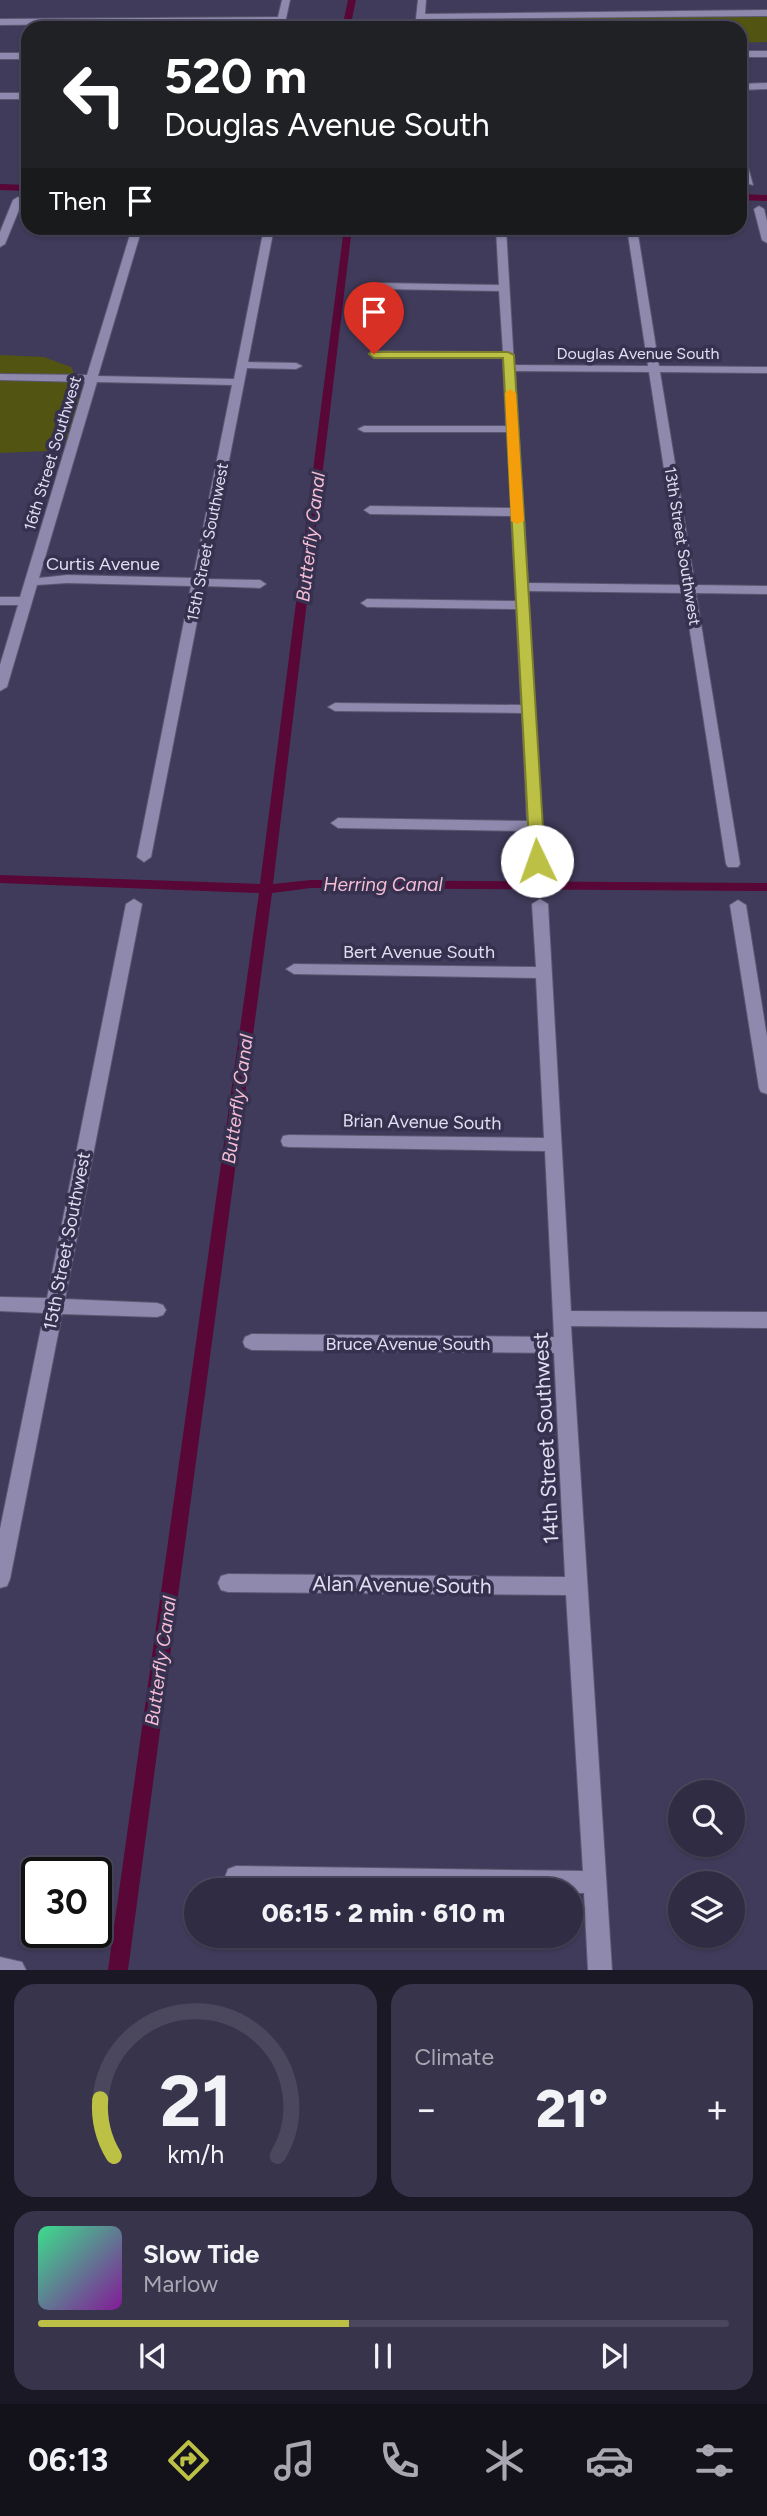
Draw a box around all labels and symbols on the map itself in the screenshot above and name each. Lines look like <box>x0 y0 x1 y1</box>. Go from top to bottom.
pin <box>344 282 404 354</box>
street label: Douglas Avenue South <box>557 344 719 363</box>
street label: 16th Street Southwest <box>20 373 85 533</box>
street label: 15th Street Southwest <box>183 461 232 623</box>
street label: 13th Street Southwest <box>661 465 704 627</box>
water label: Butterfly Canal <box>291 470 330 603</box>
street label: Curtis Avenue <box>46 553 160 575</box>
position arrow <box>500 824 574 898</box>
water label: Herring Canal <box>323 873 443 896</box>
street label: Bert Avenue South <box>343 941 495 963</box>
water label: Butterfly Canal <box>217 1032 258 1165</box>
street label: Brian Avenue South <box>342 1110 502 1134</box>
street label: 15th Street Southwest <box>39 1150 95 1332</box>
street label: 14th Street Southwest <box>527 1331 564 1545</box>
street label: Bruce Avenue South <box>326 1333 490 1355</box>
street label: Alan Avenue South <box>312 1570 492 1599</box>
water label: Butterfly Canal <box>140 1594 181 1727</box>
speed limit sign: 30 <box>21 1857 112 1948</box>

